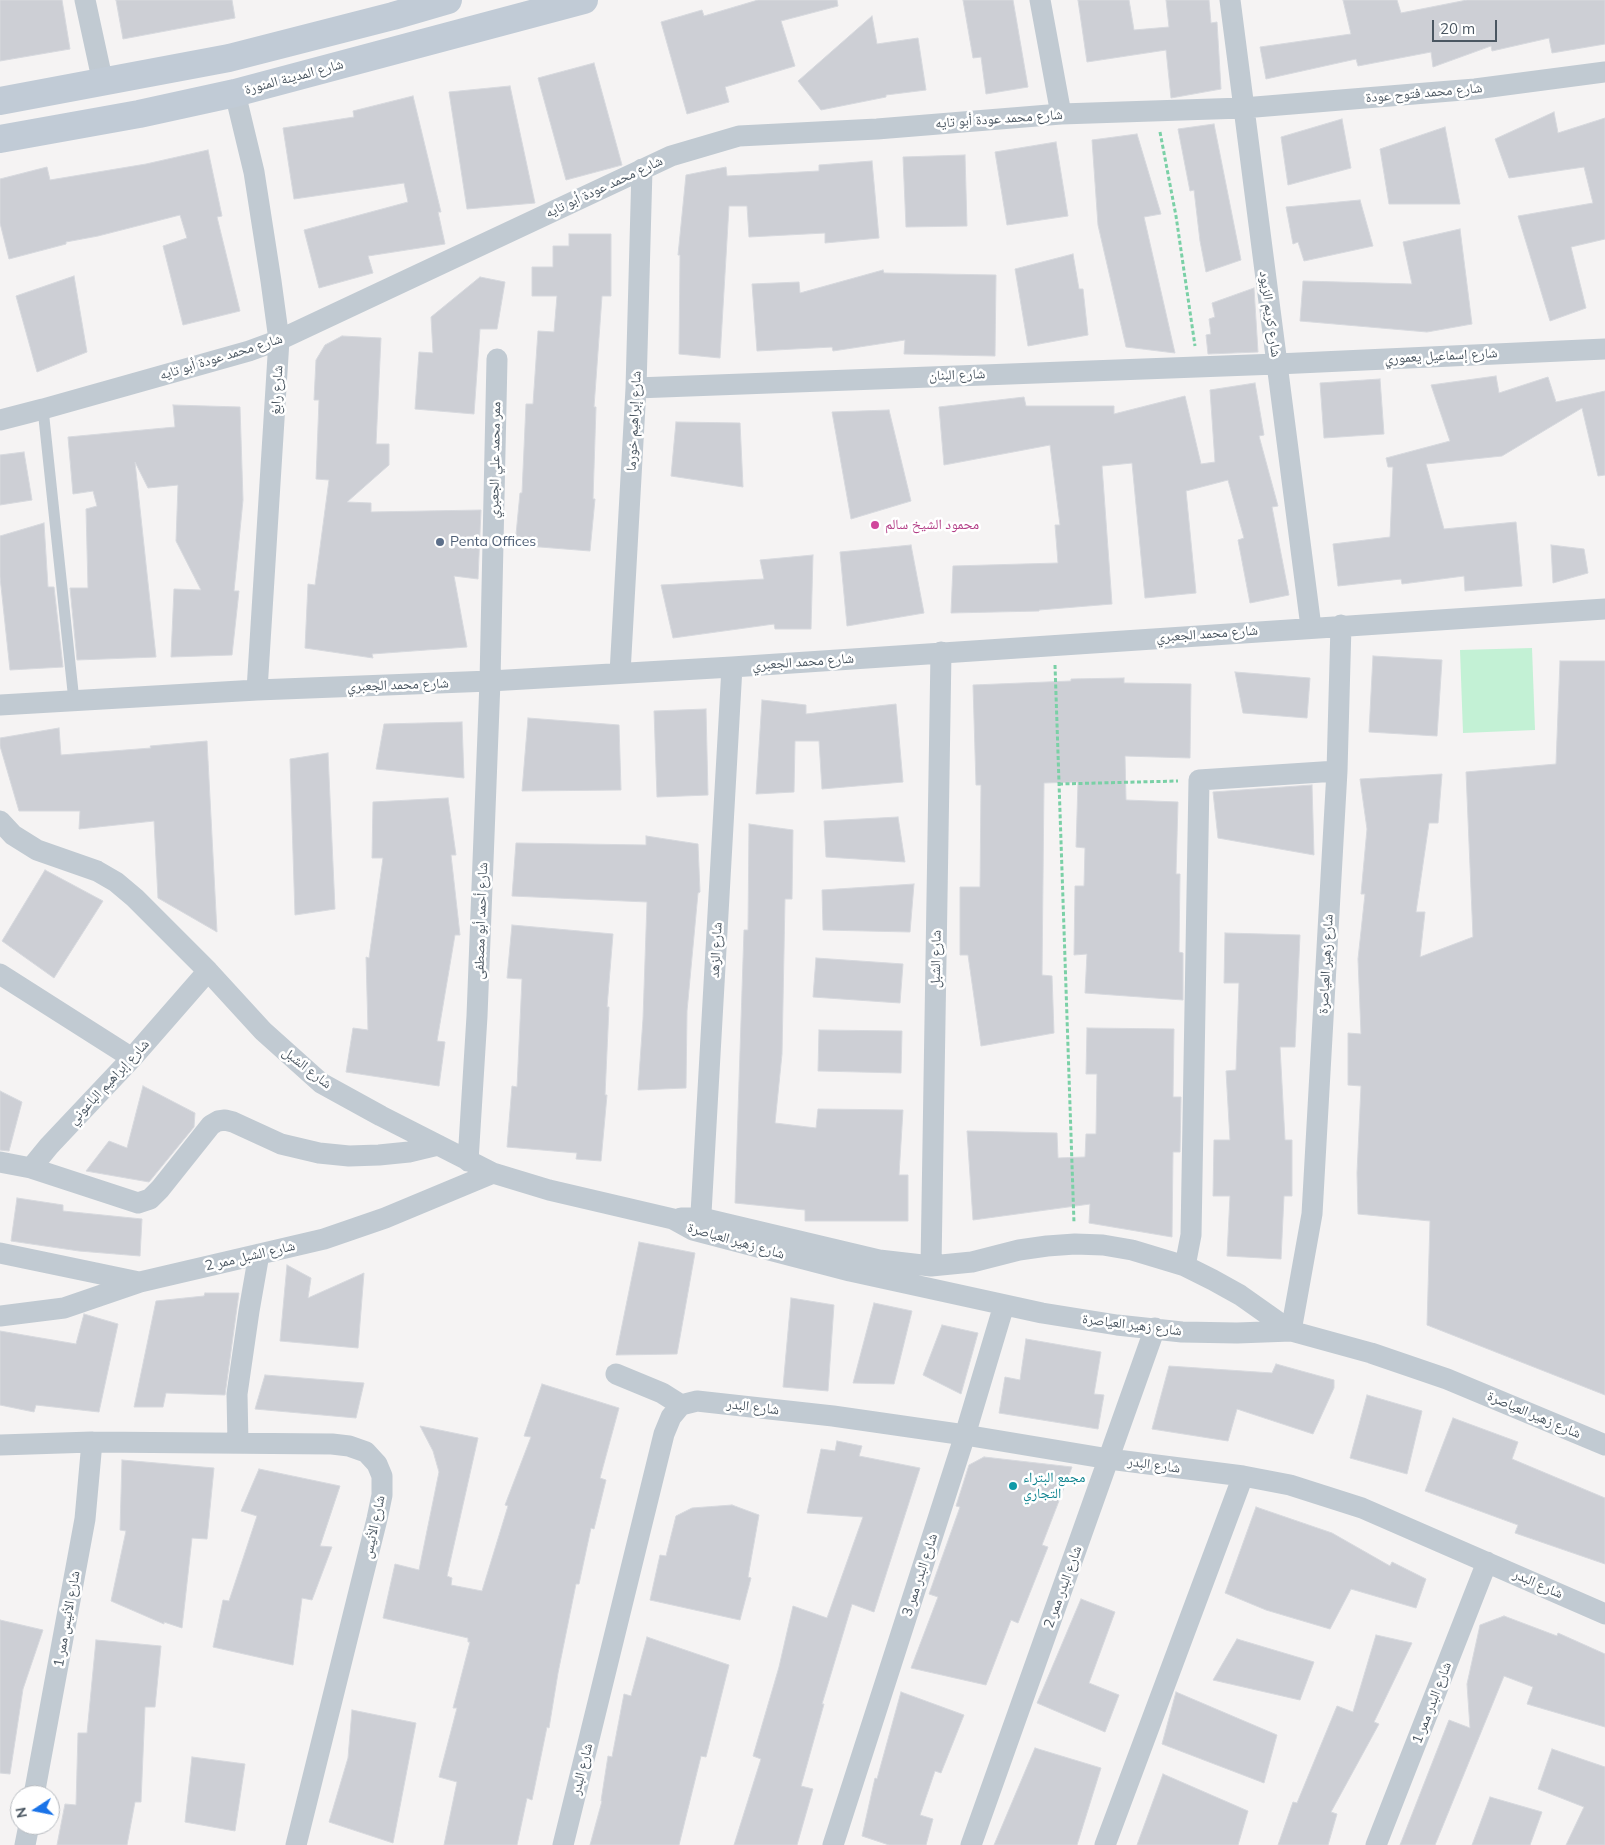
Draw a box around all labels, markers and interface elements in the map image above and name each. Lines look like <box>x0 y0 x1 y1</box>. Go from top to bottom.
scale bar <box>1435 10 1500 42</box>
text: 20 m <box>1440 19 1475 38</box>
street label: شارع المدينة المنورة <box>243 56 345 98</box>
street label: شارع محمد فتوح عودة <box>1365 80 1483 106</box>
street label: شارع محمد عودة أبو تايه <box>935 106 1063 132</box>
street label: شارع محمد عودة أبو تايه <box>543 152 665 222</box>
street label: شارع كريم الزيود <box>1256 270 1284 358</box>
street label: شارع محمد عودة أبو تايه <box>157 330 285 384</box>
street label: شارع إسماعيل يعموري <box>1384 345 1498 367</box>
street label: شارع رابغ <box>267 365 287 415</box>
street label: شارع البنان <box>928 366 986 384</box>
street label: شارع إبراهيم خورما <box>623 370 645 472</box>
street label: ممر محمد علي الجعبري <box>486 401 504 519</box>
place label: محمود الشيخ سالم <box>885 517 979 533</box>
marker: محمود الشيخ سالم <box>869 519 881 531</box>
place label: Penta Offices <box>450 534 536 550</box>
marker: Penta Offices <box>434 536 446 548</box>
street label: شارع محمد الجعبري <box>1156 622 1258 646</box>
street label: شارع محمد الجعبري <box>752 650 854 674</box>
street label: شارع محمد الجعبري <box>347 675 449 695</box>
street label: شارع أحمد أبو مصطفى <box>471 862 491 980</box>
street label: شارع زهير العياصرة <box>1315 914 1337 1014</box>
street label: شارع الزهد <box>706 922 726 978</box>
street label: شارع الشبل <box>927 930 945 988</box>
street label: شارع إبراهيم الباعوني <box>65 1036 153 1128</box>
street label: شارع الشبل <box>279 1043 335 1093</box>
street label: شارع زهير العياصرة <box>686 1219 786 1263</box>
street label: شارع الشبل ممر 2 <box>203 1237 297 1275</box>
street label: شارع زهير العياصرة <box>1081 1311 1183 1339</box>
street label: شارع زهير العياصرة <box>1485 1388 1583 1442</box>
street label: شارع البدر <box>726 1395 780 1419</box>
street label: شارع البدر <box>1127 1453 1181 1477</box>
place label: مجمع البتراء التجاري <box>1023 1470 1085 1502</box>
marker: مجمع البتراء التجاري <box>1007 1480 1019 1492</box>
street label: شارع الأنيس <box>359 1494 389 1560</box>
street label: شارع البدر ممر 3 <box>899 1531 941 1619</box>
street label: شارع البدر ممر 2 <box>1040 1544 1086 1630</box>
street label: شارع البدر <box>1511 1566 1565 1602</box>
street label: شارع الأنيس ممر 1 <box>50 1570 84 1668</box>
street label: شارع البدر ممر 1 <box>1409 1660 1455 1746</box>
street label: شارع البدر <box>567 1741 597 1797</box>
north arrow <box>10 1785 60 1835</box>
text: N <box>11 1806 31 1820</box>

